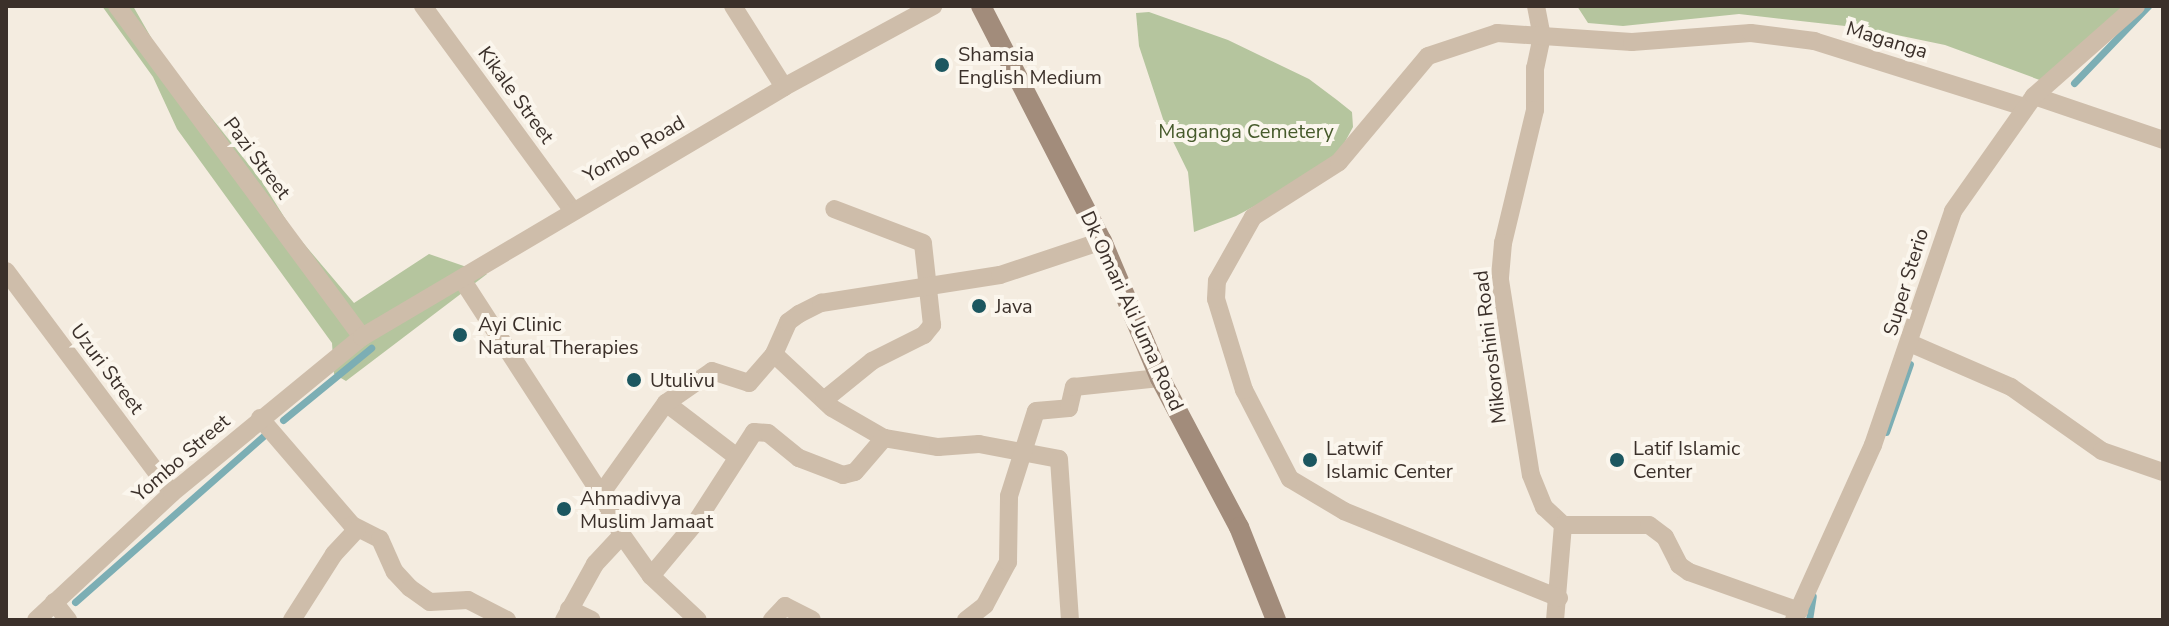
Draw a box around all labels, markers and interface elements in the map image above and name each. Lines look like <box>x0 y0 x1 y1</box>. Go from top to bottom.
street label: Maganga <box>1843 16 1931 64</box>
street label: Kikale Street <box>473 42 559 148</box>
place label: Shamsia English Medium <box>958 42 1102 89</box>
marker: Shamsia English Medium <box>933 56 951 74</box>
street label: Yombo Road <box>579 110 689 188</box>
street label: Pazi Street <box>218 112 296 204</box>
park label: Maganga Cemetery <box>1158 119 1334 143</box>
street label: Dk Omari Ali Juma Road <box>1075 207 1189 415</box>
street label: Super Sterio <box>1878 225 1934 339</box>
street label: Mikoroshini Road <box>1469 269 1511 425</box>
place label: Java <box>995 294 1033 318</box>
marker: Java <box>970 297 988 315</box>
place label: Ayi Clinic Natural Therapies <box>478 312 639 359</box>
street label: Uzuri Street <box>65 319 149 419</box>
marker: Ayi Clinic Natural Therapies <box>449 324 471 346</box>
place label: Utulivu <box>650 368 715 392</box>
marker: Utulivu <box>625 371 643 389</box>
street label: Yombo Street <box>127 409 235 507</box>
place label: Latwif Islamic Center <box>1326 436 1453 483</box>
place label: Latif Islamic Center <box>1633 436 1740 483</box>
marker: Latwif Islamic Center <box>1301 451 1319 469</box>
marker: Latif Islamic Center <box>1608 451 1626 469</box>
place label: Ahmadivya Muslim Jamaat <box>580 486 713 533</box>
marker: Ahmadivya Muslim Jamaat <box>555 500 573 518</box>

